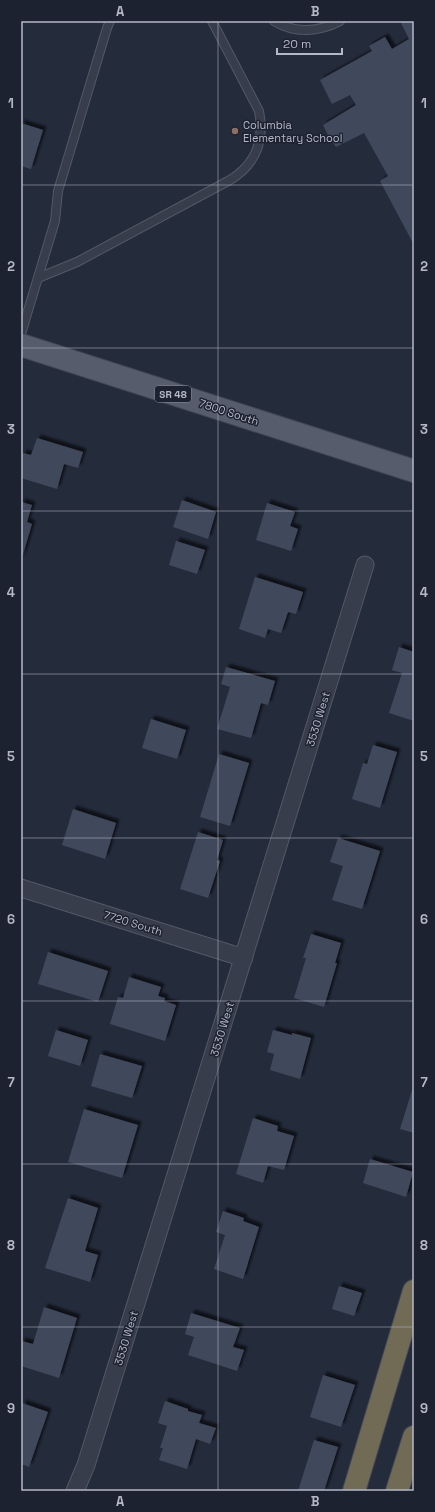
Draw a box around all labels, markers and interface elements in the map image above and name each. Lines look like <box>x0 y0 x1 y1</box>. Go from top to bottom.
text: A <box>116 3 125 20</box>
text: B <box>311 3 320 20</box>
scale bar <box>277 30 342 56</box>
text: 20 m <box>283 36 311 52</box>
text: 1 <box>8 95 14 112</box>
text: 1 <box>421 95 427 112</box>
place label: Columbia Elementary School <box>243 118 342 145</box>
marker: Columbia Elementary School <box>230 126 240 136</box>
text: 2 <box>7 258 15 275</box>
text: 2 <box>420 258 428 275</box>
road number: SR 48 <box>155 386 191 402</box>
street label: 7800 South <box>197 396 261 428</box>
text: 3 <box>7 421 15 438</box>
text: 3 <box>420 421 428 438</box>
text: 4 <box>7 584 15 601</box>
text: 4 <box>420 584 428 601</box>
street label: 3530 West <box>303 690 333 748</box>
text: 5 <box>7 748 15 765</box>
text: 5 <box>420 748 428 765</box>
street label: 7720 South <box>102 907 164 939</box>
text: 6 <box>7 911 15 928</box>
text: 6 <box>420 911 428 928</box>
street label: 3530 West <box>207 1000 237 1058</box>
text: 7 <box>7 1074 15 1091</box>
text: 7 <box>420 1074 428 1091</box>
text: 8 <box>7 1237 15 1254</box>
text: 8 <box>420 1237 428 1254</box>
street label: 3530 West <box>111 1309 141 1367</box>
text: 9 <box>7 1400 15 1417</box>
text: 9 <box>420 1400 428 1417</box>
text: A <box>116 1493 125 1510</box>
text: B <box>311 1493 320 1510</box>

